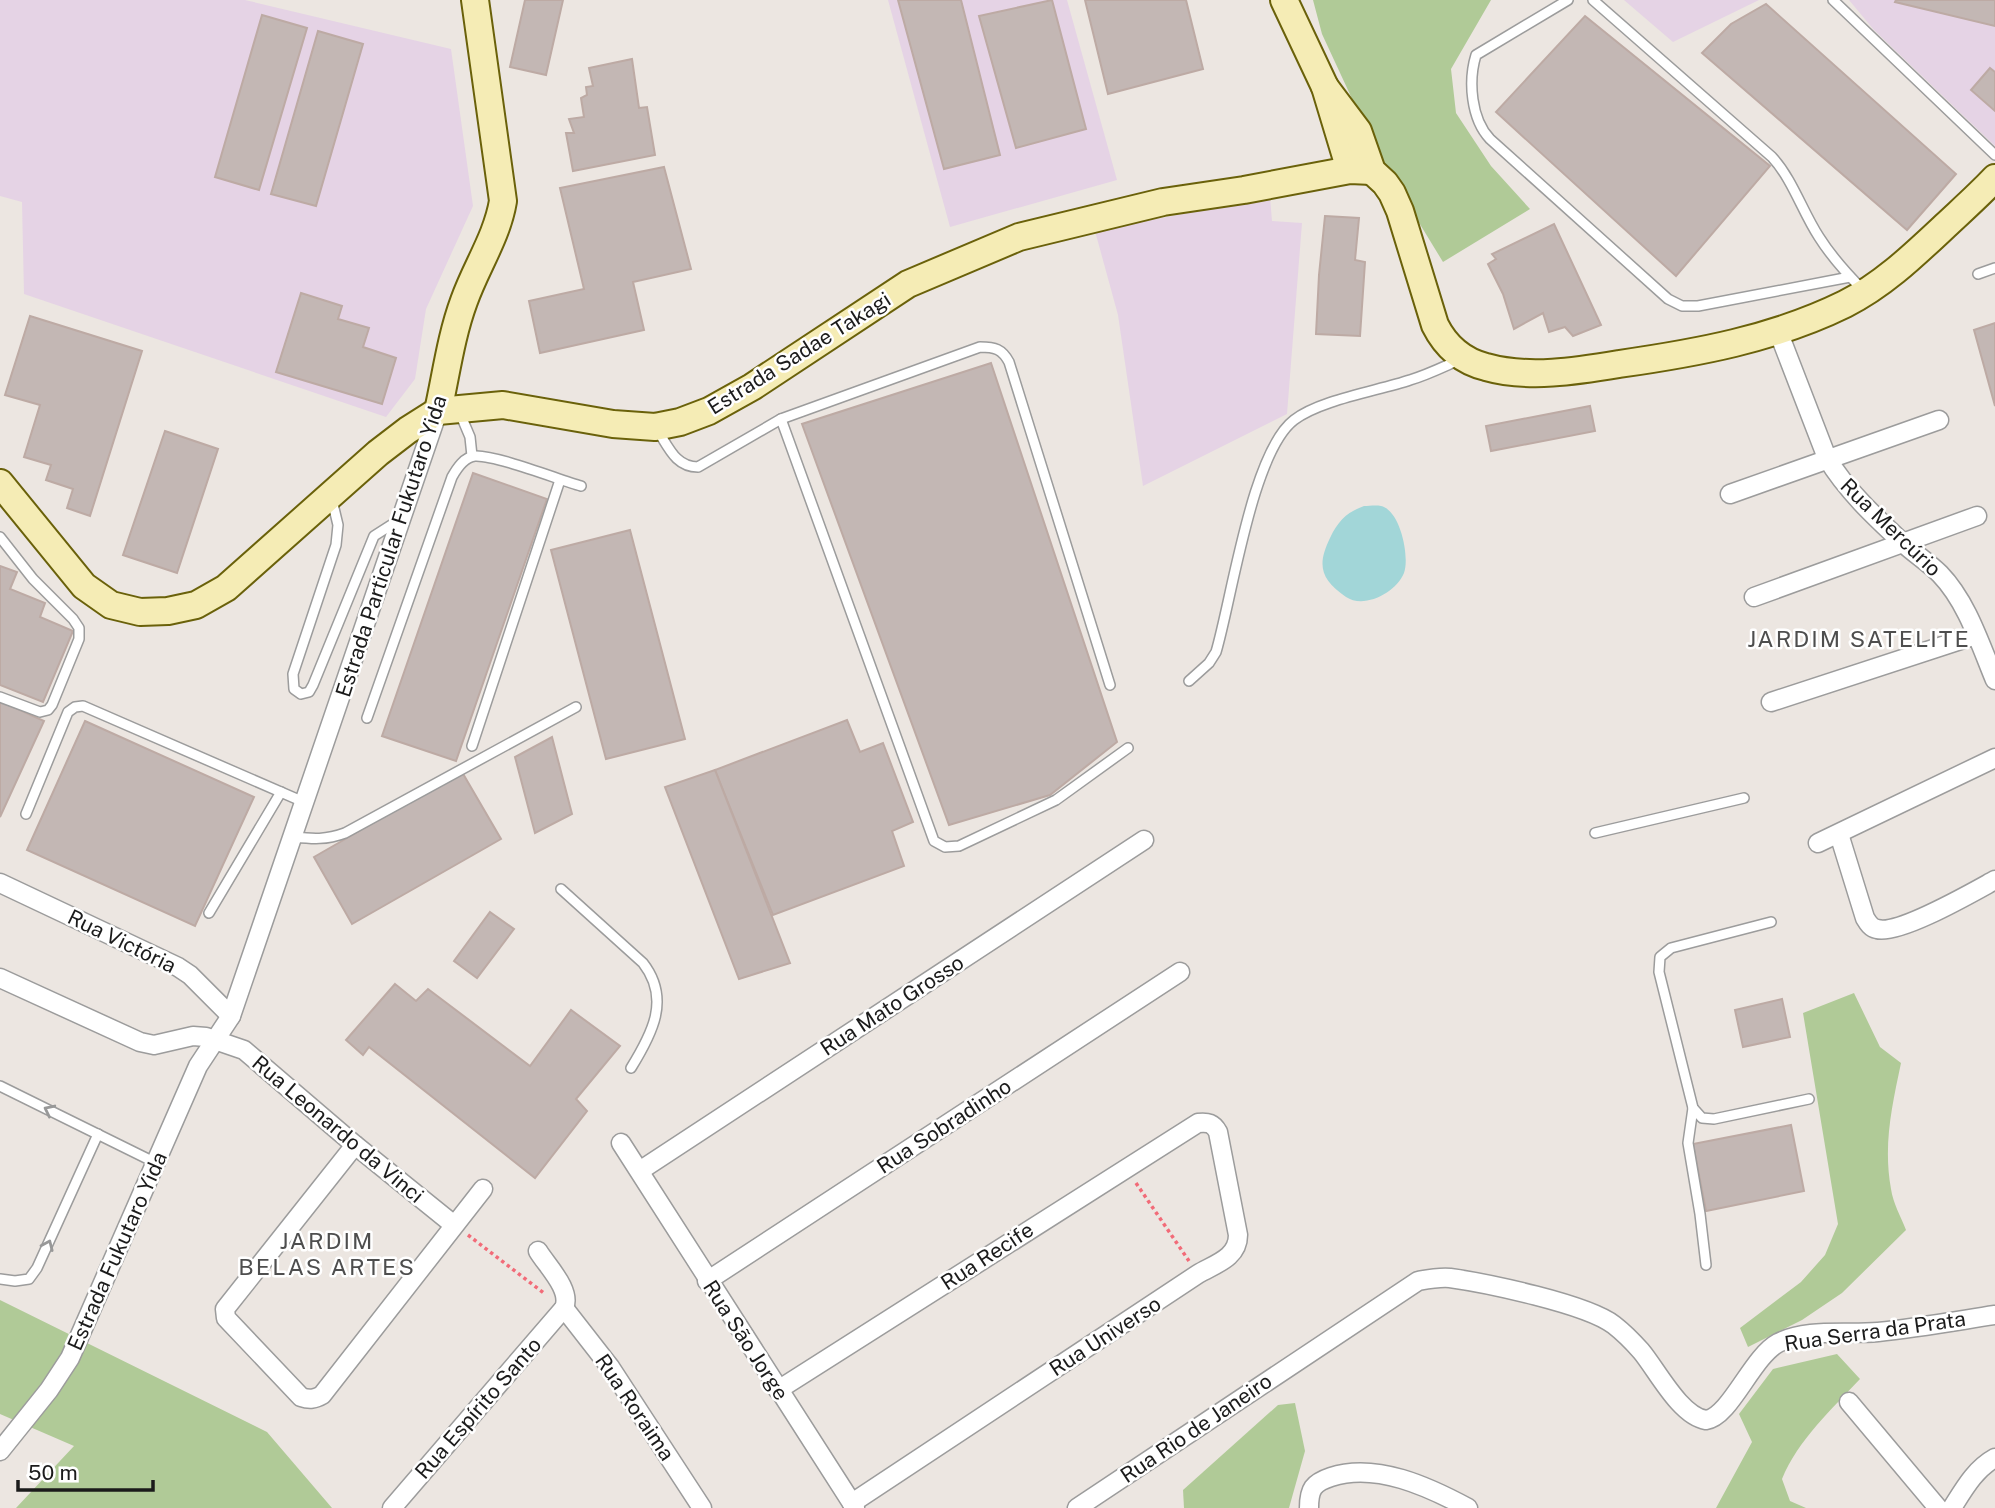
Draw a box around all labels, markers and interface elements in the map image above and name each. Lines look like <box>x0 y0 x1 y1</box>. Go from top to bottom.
street label: Estrada Sadae Takagi <box>703 287 895 419</box>
street label: Estrada Particular Fukutaro Yida <box>330 392 452 700</box>
street label: Rua Mercúrio <box>1835 473 1947 581</box>
district label: JARDIM SATELITE <box>1747 625 1971 652</box>
street label: Rua Victória <box>64 904 180 978</box>
street label: Rua Mato Grosso <box>816 949 968 1061</box>
street label: Rua Leonardo da Vinci <box>247 1050 429 1208</box>
street label: Rua Sobradinho <box>872 1073 1016 1179</box>
one-way arrow <box>44 1104 56 1118</box>
street label: Estrada Fukutaro Yida <box>62 1148 172 1354</box>
street label: Rua Recife <box>936 1217 1038 1295</box>
district label: JARDIM BELAS ARTES <box>238 1227 416 1280</box>
one-way arrow <box>40 1240 54 1253</box>
street label: Rua São Jorge <box>698 1275 794 1405</box>
street label: Rua Universo <box>1045 1291 1165 1381</box>
street label: Rua Serra da Prata <box>1783 1306 1967 1356</box>
street label: Rua Espírito Santo <box>410 1332 546 1484</box>
street label: Rua Roraima <box>590 1349 680 1465</box>
street label: Rua Rio de Janeiro <box>1116 1368 1276 1488</box>
scale bar <box>18 1448 152 1492</box>
text: 50 m <box>28 1460 78 1485</box>

